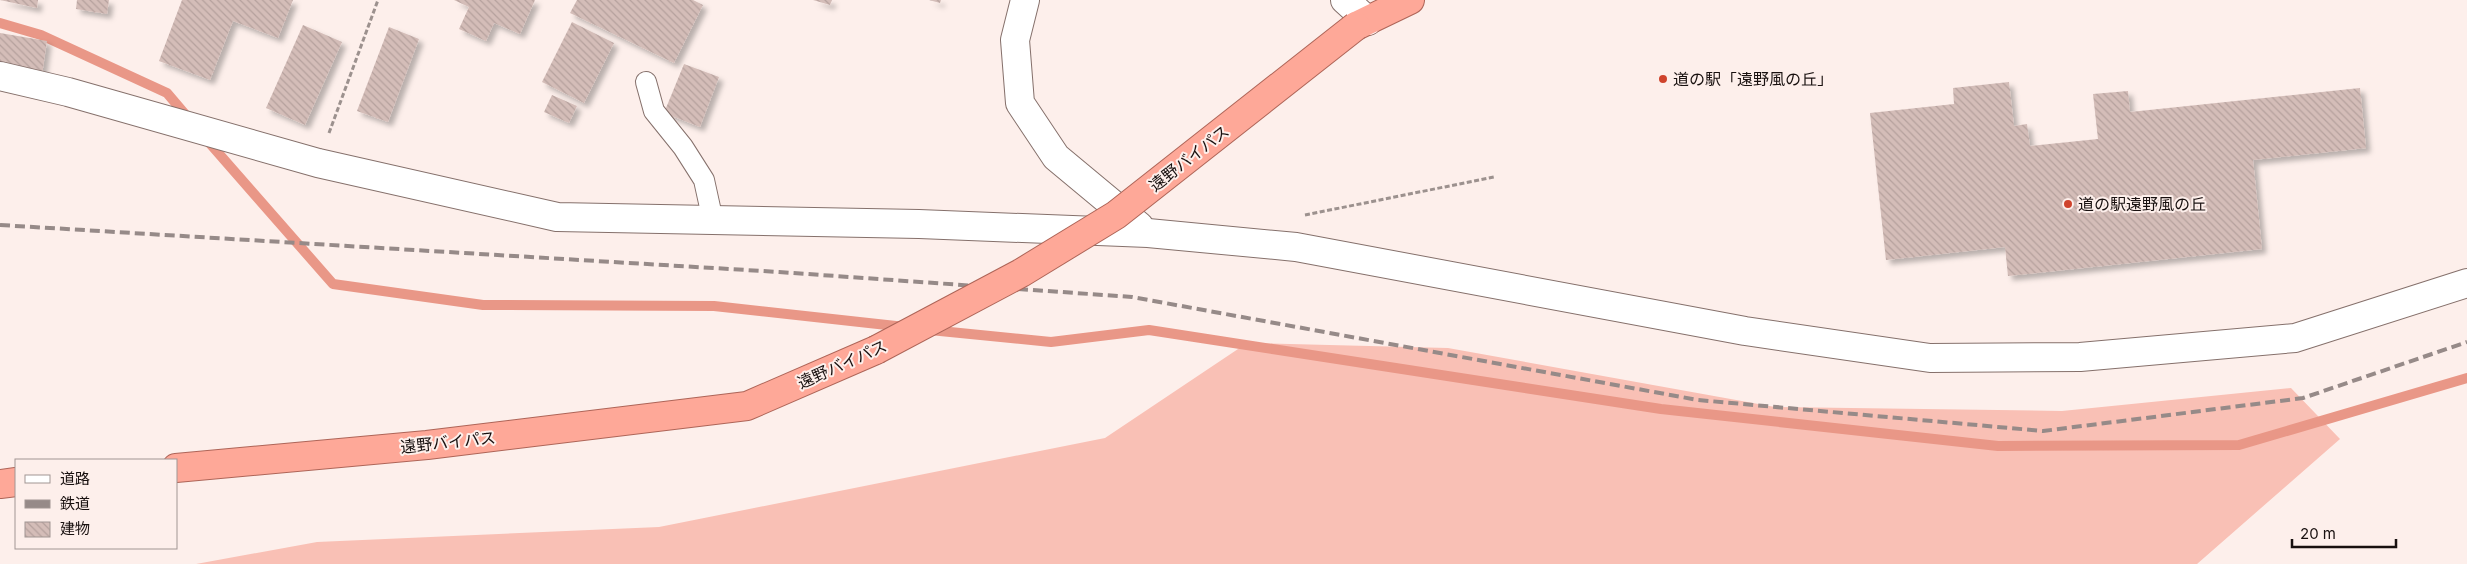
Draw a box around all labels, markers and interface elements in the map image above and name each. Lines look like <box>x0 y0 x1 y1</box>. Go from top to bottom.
place label: 道の駅「遠野風の丘」 <box>1673 69 1833 89</box>
marker: 道の駅「遠野風の丘」 <box>1657 73 1669 85</box>
street label: 遠野バイパス <box>1145 121 1233 195</box>
place label: 道の駅遠野風の丘 <box>2078 194 2206 214</box>
marker: 道の駅遠野風の丘 <box>2062 198 2074 210</box>
street label: 遠野バイパス <box>794 335 890 393</box>
street label: 遠野バイパス <box>399 427 497 457</box>
legend <box>15 459 178 549</box>
text: 道路 <box>60 469 90 488</box>
text: 鉄道 <box>60 494 90 513</box>
scale bar <box>2292 516 2396 548</box>
text: 建物 <box>60 519 90 538</box>
text: 20 m <box>2300 524 2336 543</box>

